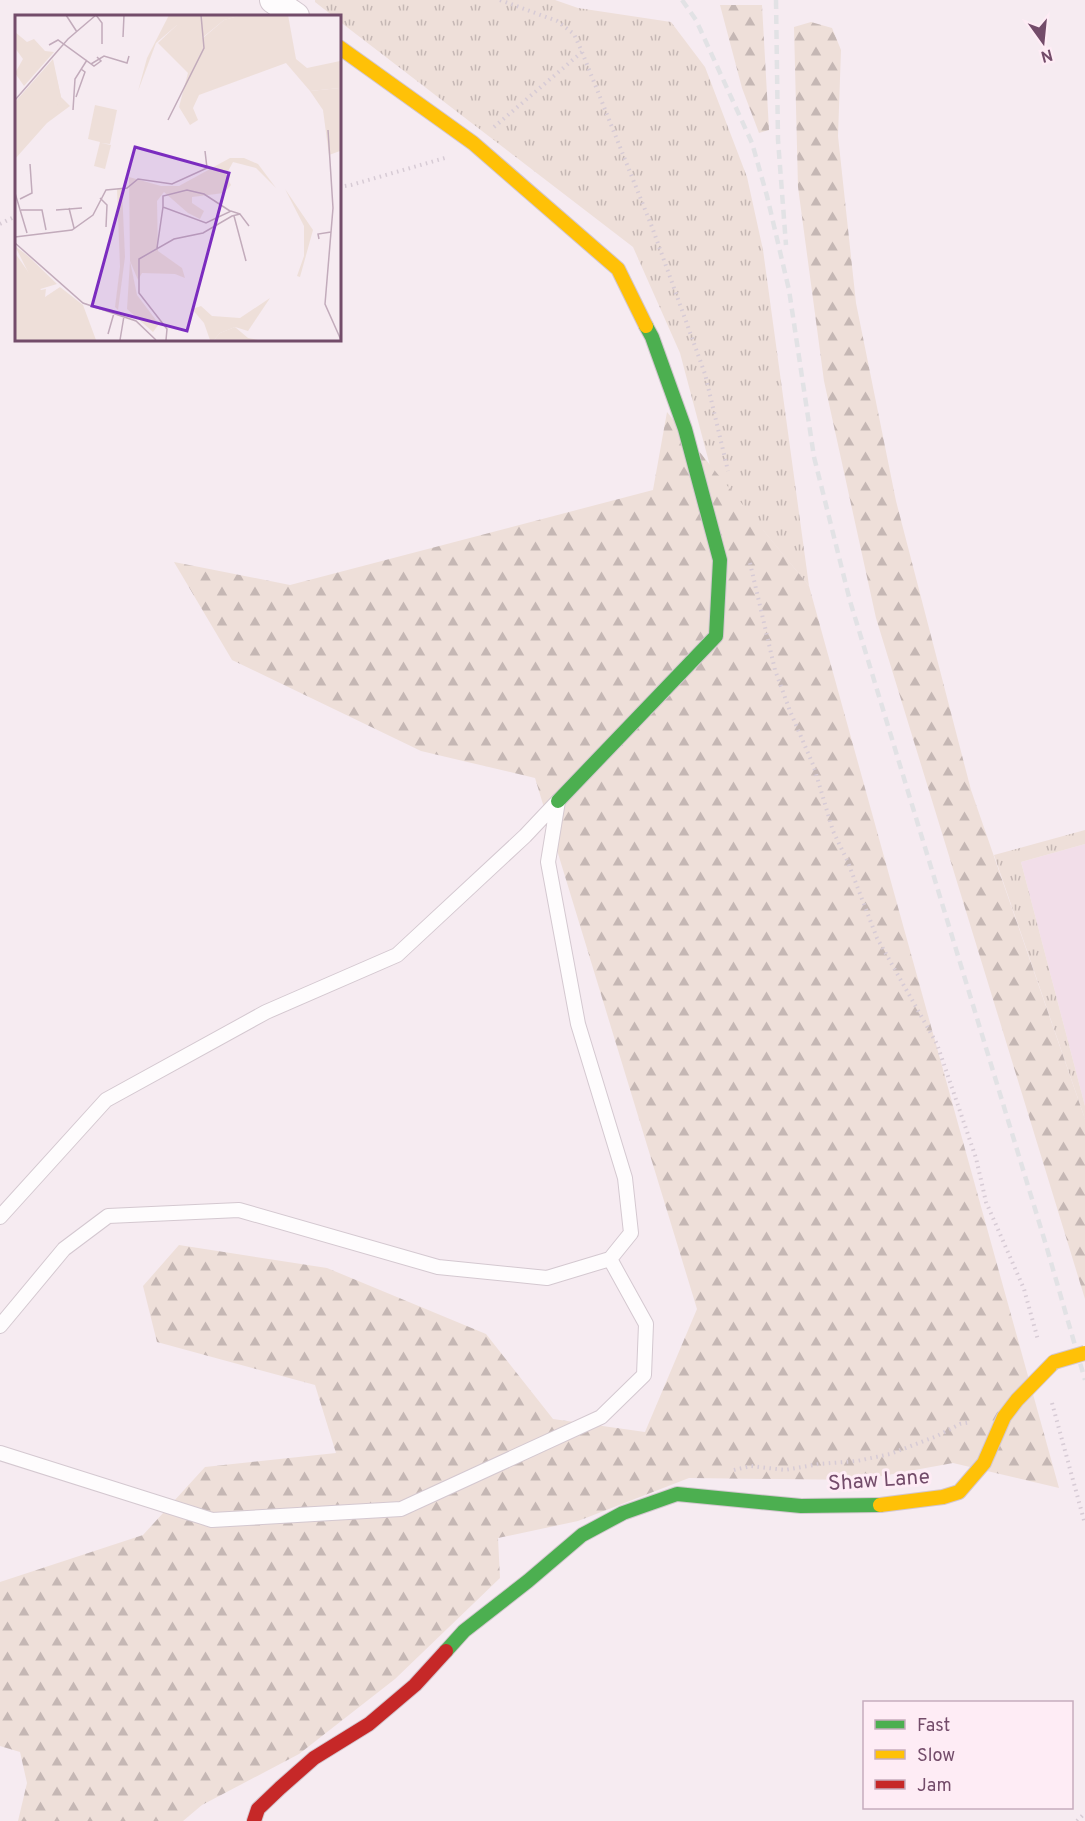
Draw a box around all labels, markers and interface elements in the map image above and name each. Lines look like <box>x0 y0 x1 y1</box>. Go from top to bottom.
north arrow <box>1013 12 1073 72</box>
inset map <box>15 15 340 340</box>
text: N <box>1038 43 1055 66</box>
street label: Shaw Lane <box>827 1464 931 1498</box>
legend <box>863 1701 1073 1809</box>
text: Fast <box>917 1715 950 1738</box>
text: Slow <box>917 1745 955 1768</box>
text: Jam <box>917 1775 952 1798</box>

